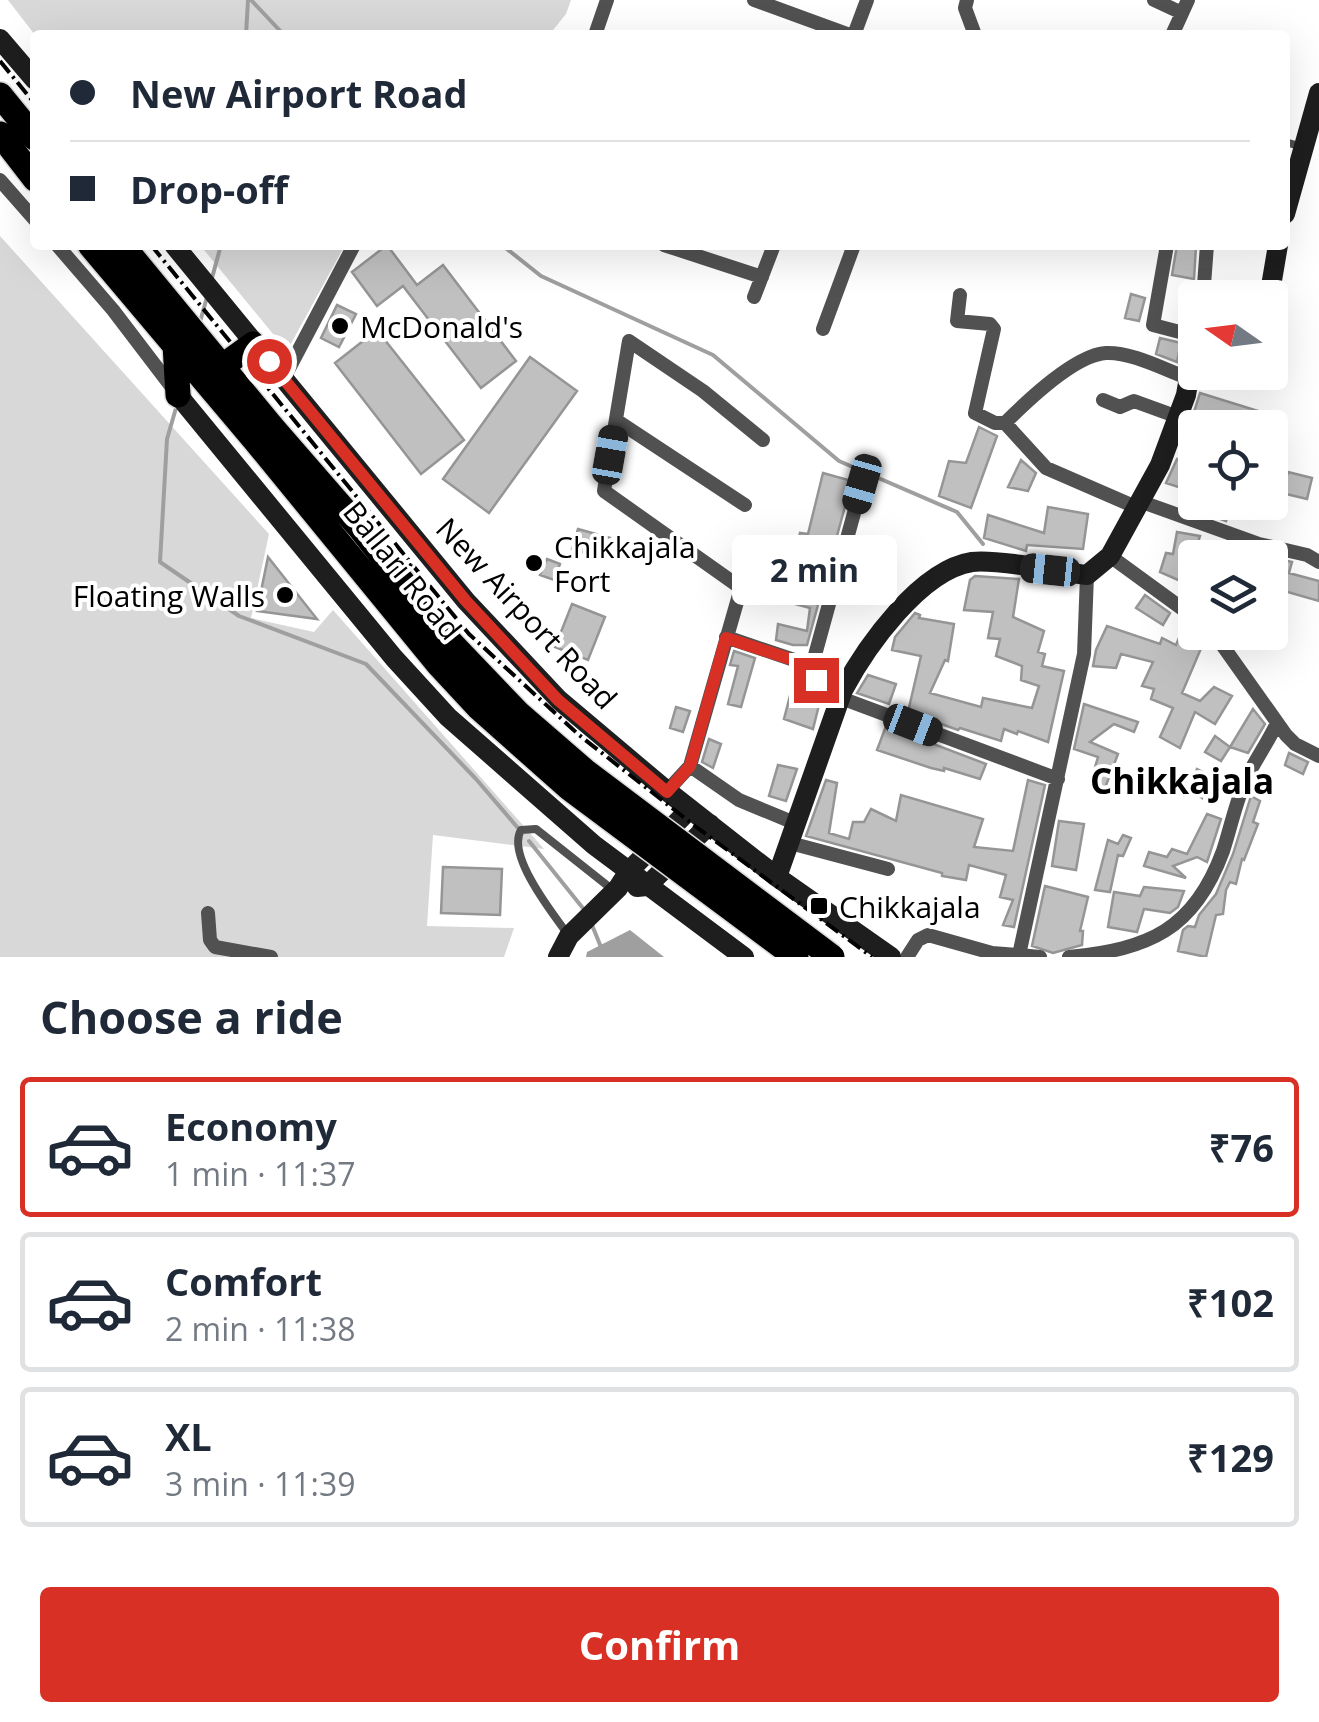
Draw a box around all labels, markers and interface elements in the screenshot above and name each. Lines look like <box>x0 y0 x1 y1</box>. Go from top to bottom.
text: New Airport Road <box>130 67 468 119</box>
text: Drop-off <box>130 163 288 215</box>
north arrow <box>1178 280 1288 390</box>
map controls <box>1178 280 1288 650</box>
place label: McDonald's <box>360 306 523 347</box>
marker: McDonald's <box>329 315 351 337</box>
route start <box>247 339 292 384</box>
button: locate <box>1178 410 1288 520</box>
car <box>590 423 630 487</box>
car <box>839 451 885 517</box>
street label: Ballari Road <box>334 492 472 648</box>
street label: New Airport Road <box>427 508 627 718</box>
place label: Chikkajala Fort <box>554 526 696 601</box>
callout: 2 min <box>734 535 898 605</box>
button: layers <box>1178 540 1288 650</box>
text: 2 min <box>770 548 859 591</box>
marker: Chikkajala Fort <box>523 552 545 574</box>
car <box>1019 552 1081 588</box>
place label: Floating Walls <box>73 575 265 616</box>
marker: Floating Walls <box>274 584 296 606</box>
route end <box>794 658 839 703</box>
car <box>880 700 946 750</box>
district label: Chikkajala <box>1090 757 1274 804</box>
place label: Chikkajala <box>839 886 981 927</box>
marker: Chikkajala <box>808 895 830 917</box>
text: Choose a ride <box>40 986 343 1047</box>
text: Economy <box>165 1100 337 1152</box>
icon: car <box>45 1102 135 1192</box>
text: ₹76 <box>1209 1121 1274 1173</box>
text: 1 min · 11:37 <box>165 1152 356 1195</box>
text: Comfort <box>165 1255 322 1307</box>
icon: car <box>45 1257 135 1347</box>
text: ₹102 <box>1187 1276 1274 1328</box>
text: 2 min · 11:38 <box>165 1307 356 1350</box>
text: XL <box>165 1410 212 1462</box>
icon: car <box>45 1412 135 1502</box>
text: ₹129 <box>1187 1431 1274 1483</box>
text: 3 min · 11:39 <box>165 1462 356 1505</box>
button: Confirm <box>40 1587 1279 1702</box>

